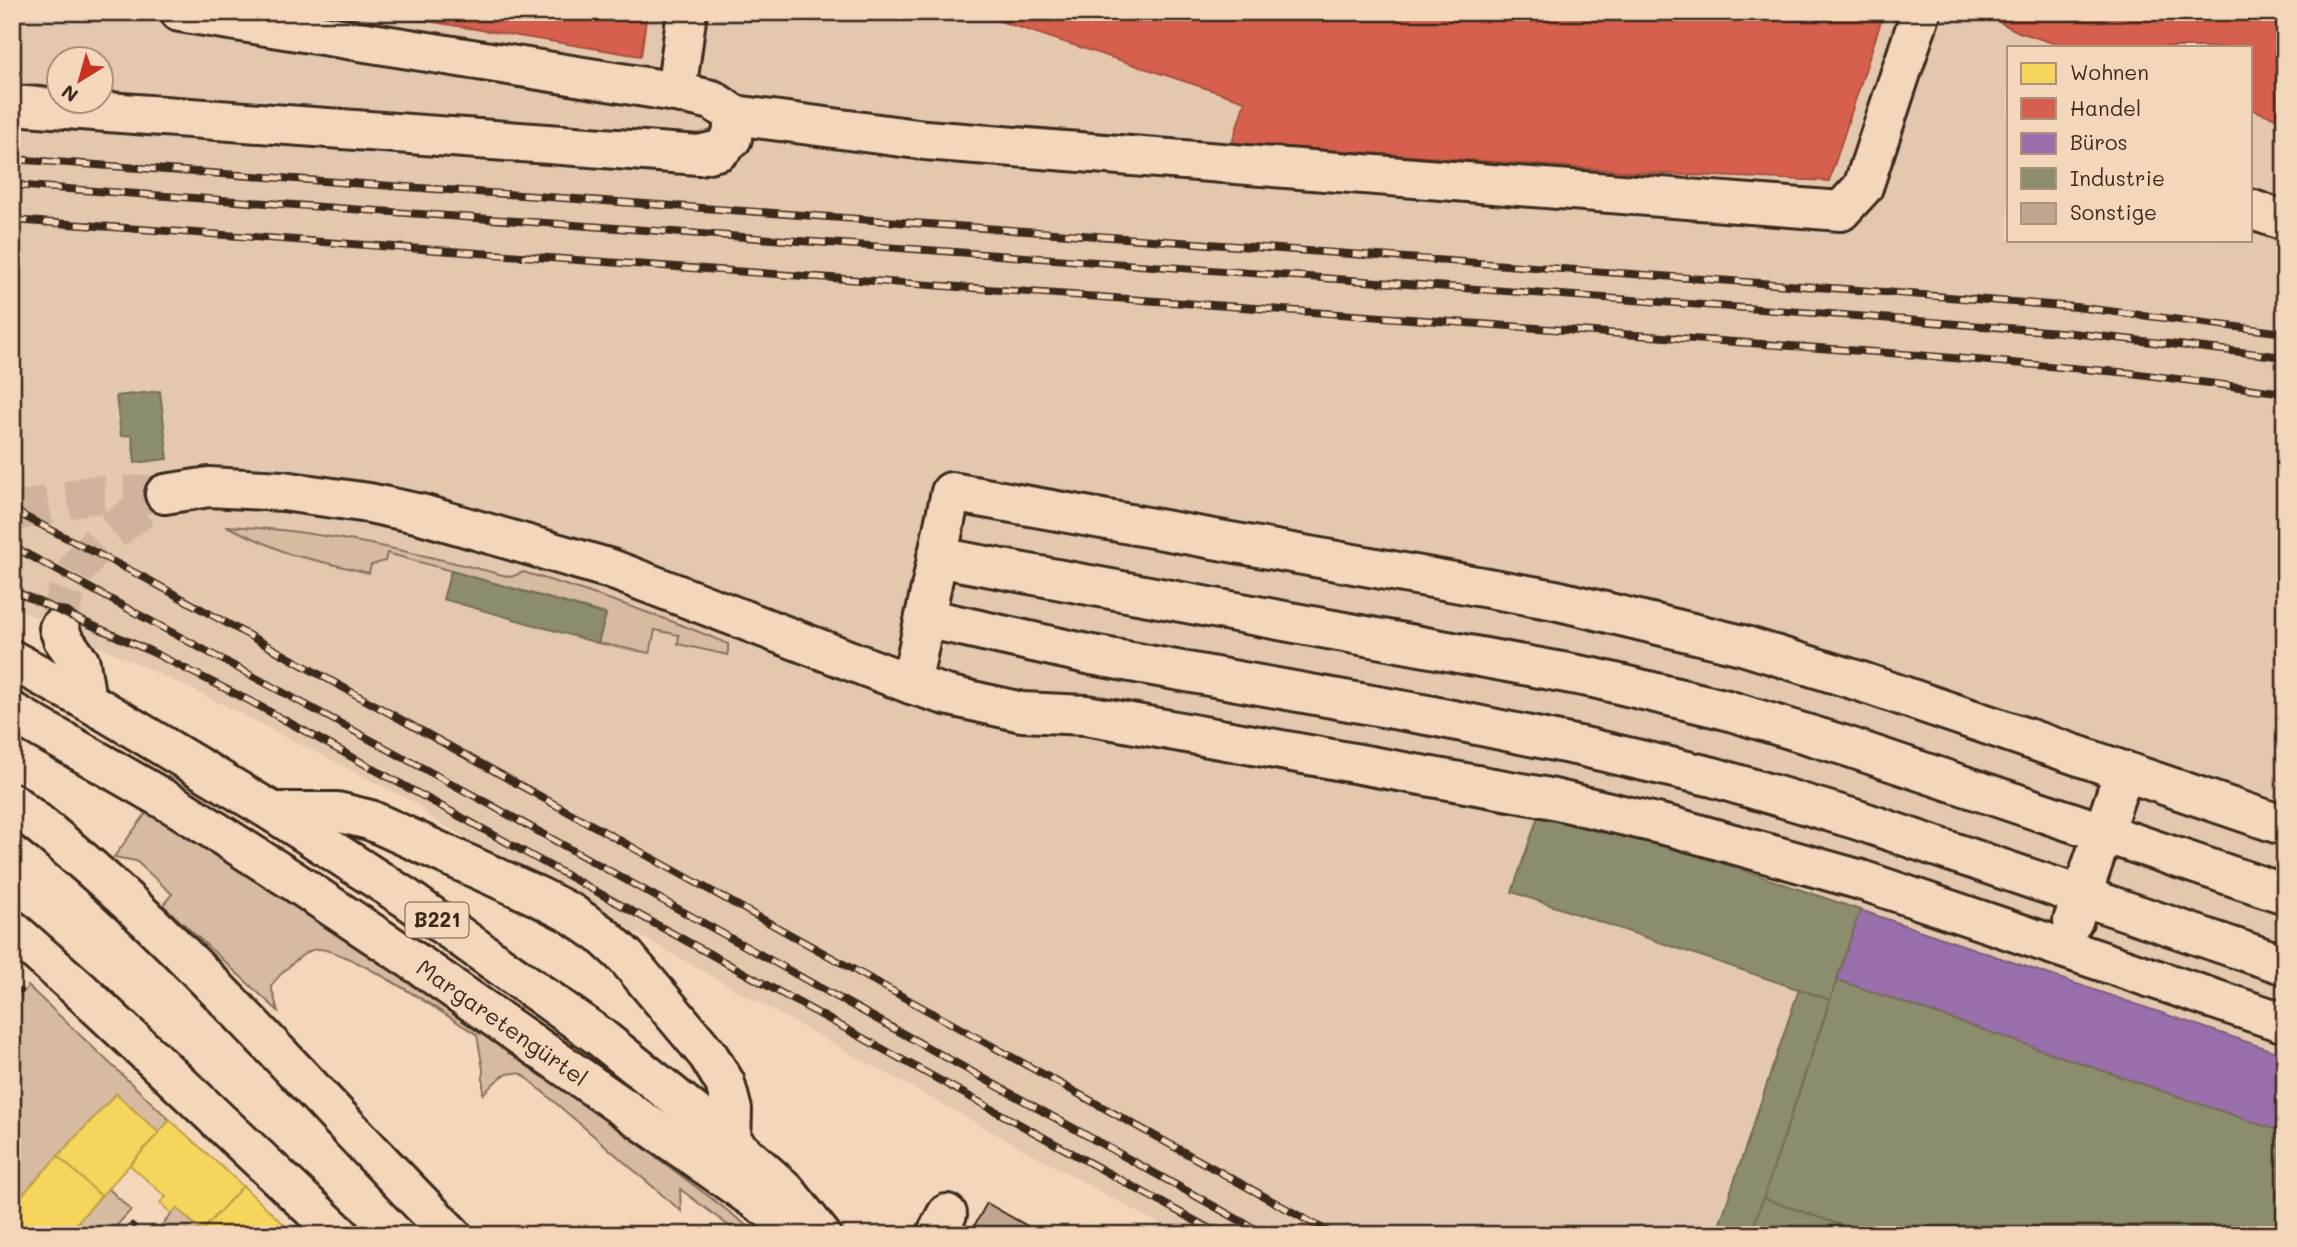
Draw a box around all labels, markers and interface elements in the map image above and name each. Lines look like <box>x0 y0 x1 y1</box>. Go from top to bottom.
north arrow <box>46 46 116 116</box>
legend <box>2007 46 2252 242</box>
text: Wohnen <box>2070 58 2149 85</box>
text: N <box>56 80 83 108</box>
text: Handel <box>2070 94 2141 121</box>
text: Büros <box>2070 128 2128 155</box>
text: Industrie <box>2070 164 2165 191</box>
text: Sonstige <box>2070 198 2157 225</box>
road number: B221 <box>406 902 468 937</box>
street label: Margaretengürtel <box>411 952 594 1093</box>

